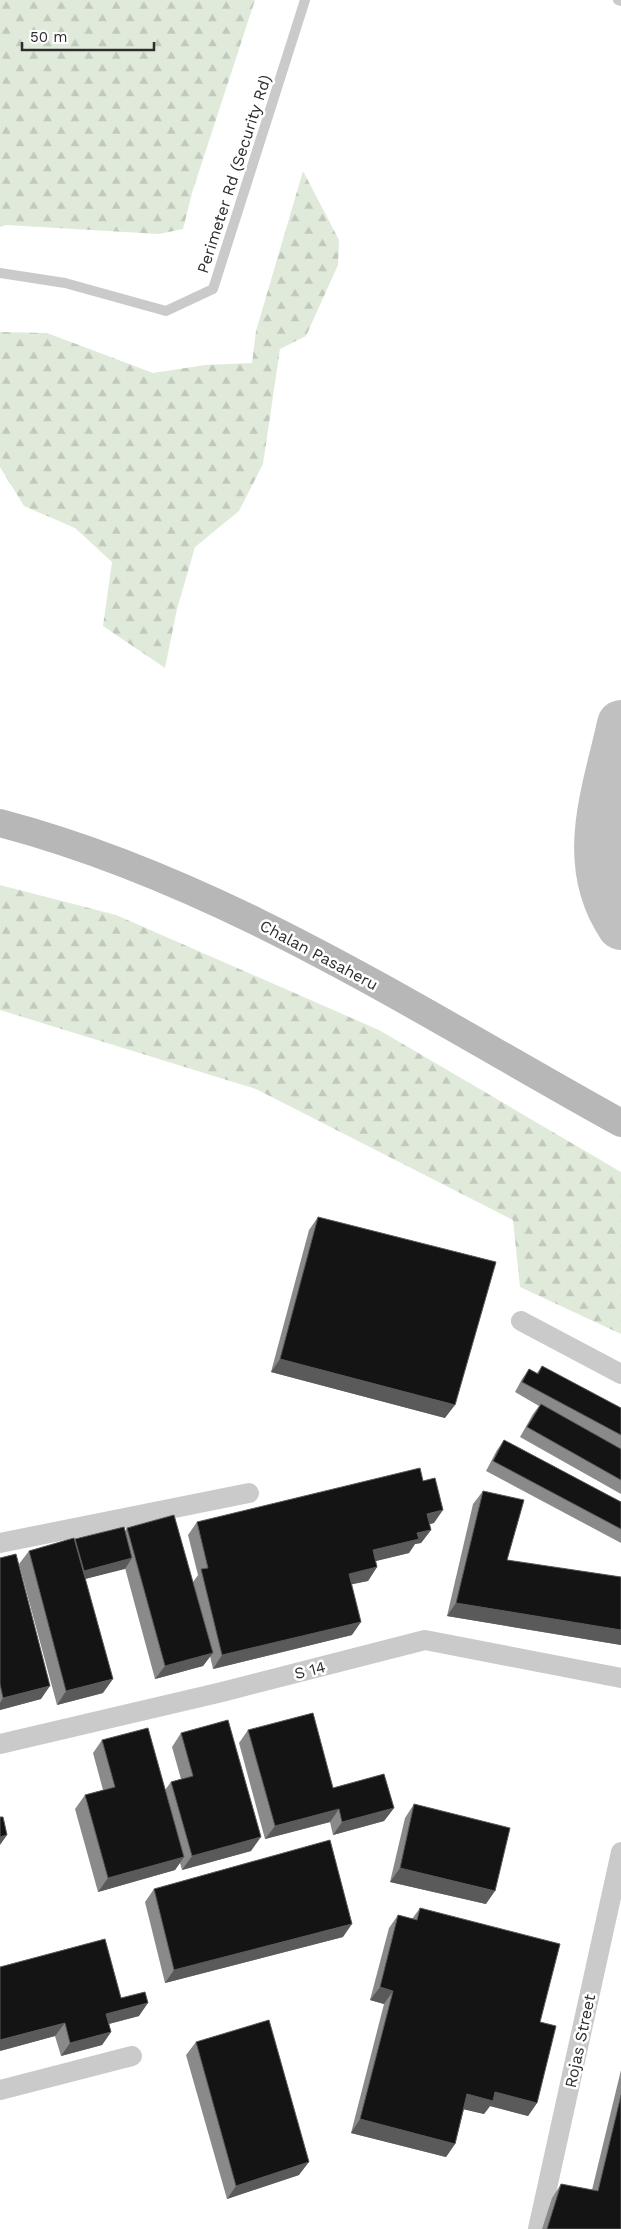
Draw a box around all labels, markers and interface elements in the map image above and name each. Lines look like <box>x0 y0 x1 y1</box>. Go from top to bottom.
scale bar <box>22 20 155 52</box>
text: 50 m <box>30 28 67 46</box>
street label: Perimeter Rd (Security Rd) <box>193 72 275 276</box>
street label: Chalan Pasaheru <box>257 916 381 994</box>
street label: S 14 <box>292 1657 328 1683</box>
street label: Rojas Street <box>561 1992 599 2090</box>

